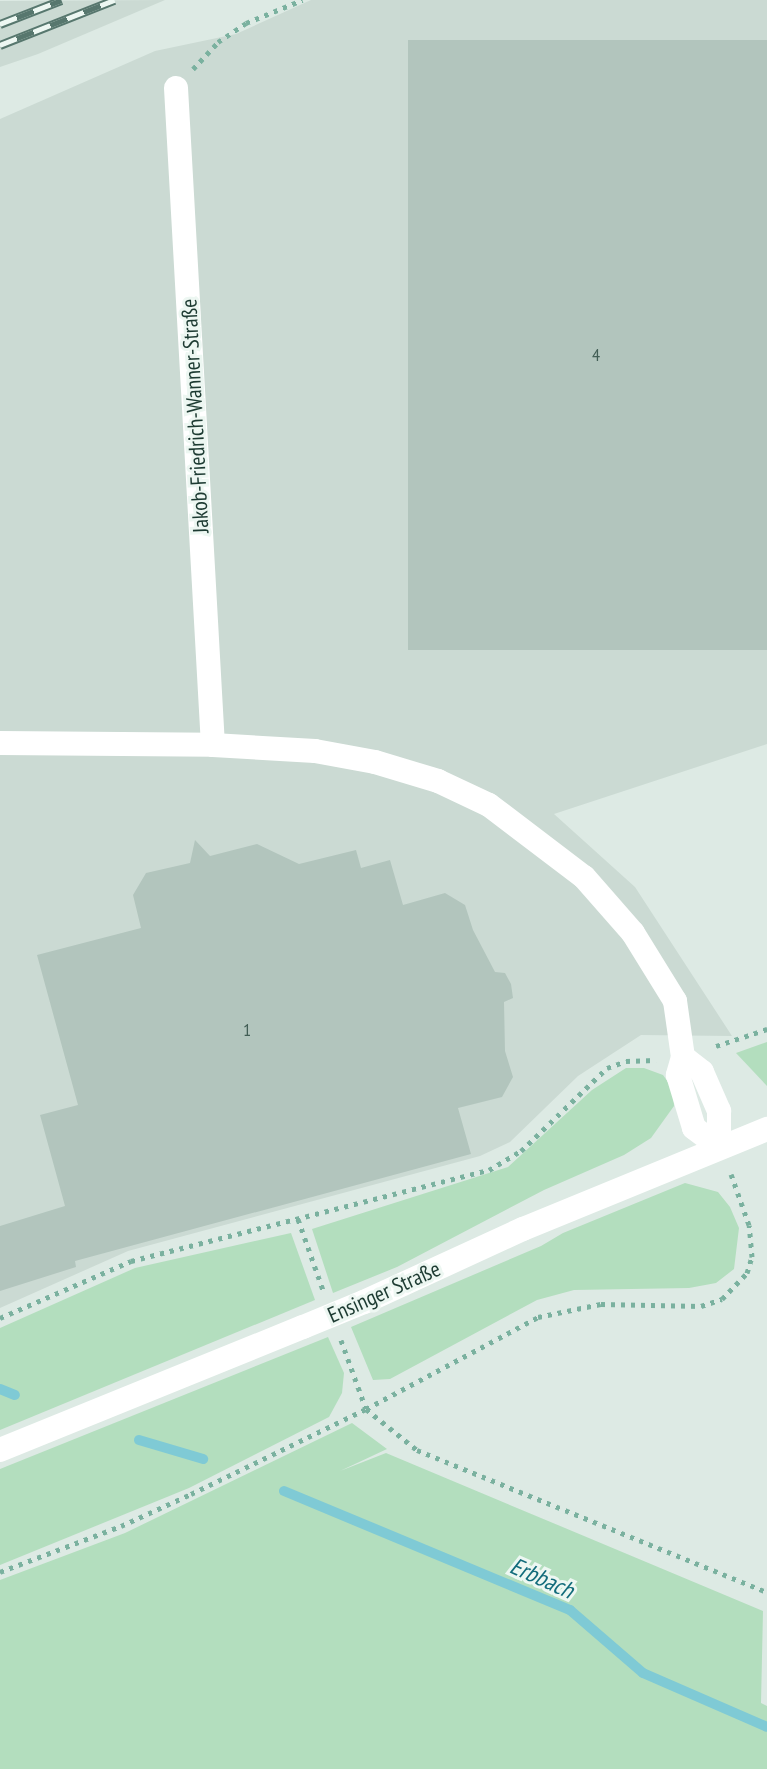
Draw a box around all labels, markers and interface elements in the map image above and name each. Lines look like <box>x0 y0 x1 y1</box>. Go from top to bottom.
street label: Jakob-Friedrich-Wanner-Straße <box>176 298 214 534</box>
house number: 4 <box>592 344 600 366</box>
house number: 1 <box>243 1019 251 1041</box>
street label: Ensinger Straße <box>324 1255 444 1329</box>
water label: Erbbach <box>506 1551 578 1605</box>

